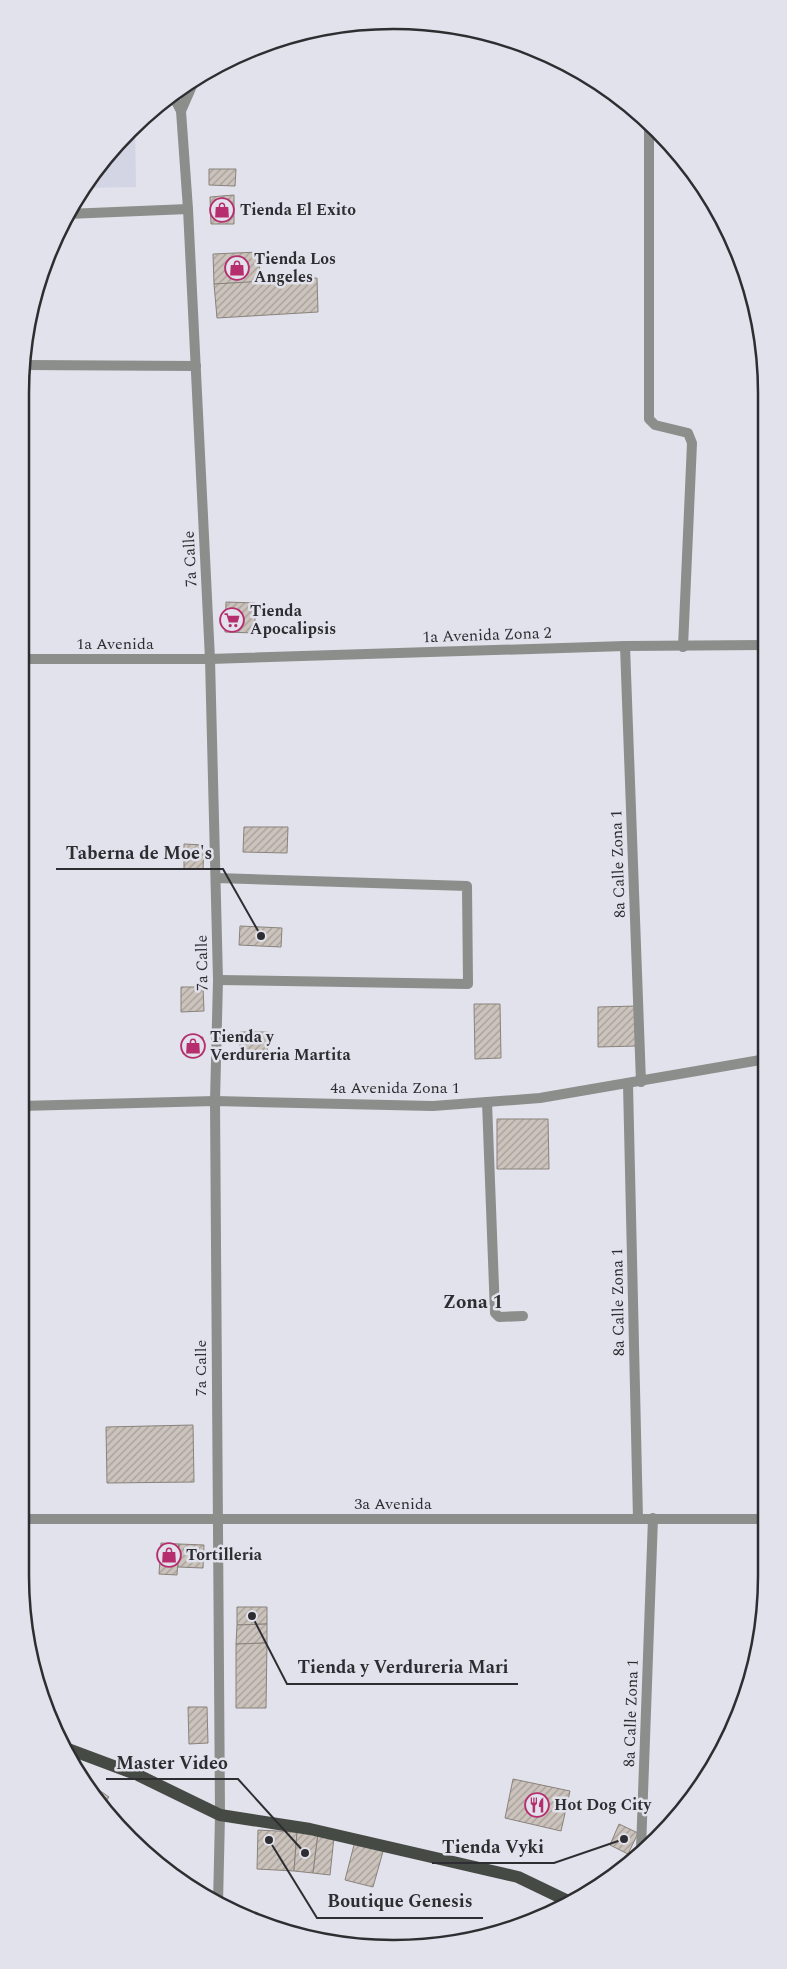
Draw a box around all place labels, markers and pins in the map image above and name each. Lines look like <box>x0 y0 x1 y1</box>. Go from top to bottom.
shop icon: Tienda El Exito <box>209 197 235 223</box>
place label: Tienda El Exito <box>240 198 356 222</box>
place label: Tienda Los Angeles <box>254 247 336 289</box>
shop icon: Tienda Los Angeles <box>224 255 250 281</box>
place label: Tienda Apocalipsis <box>250 599 336 641</box>
supermarket icon: Tienda Apocalipsis <box>219 607 245 633</box>
callout: Taberna de Moe's <box>56 836 223 869</box>
place label: Tienda y Verdureria Martita <box>210 1025 351 1067</box>
shop icon: Tienda y Verdureria Martita <box>180 1033 206 1059</box>
shop icon: Tortilleria <box>156 1542 182 1568</box>
place label: Tortilleria <box>186 1543 263 1567</box>
callout: Tienda y Verdureria Mari <box>287 1651 518 1684</box>
callout: Master Video <box>106 1746 238 1779</box>
restaurant icon: Hot Dog City <box>524 1792 550 1818</box>
place label: Hot Dog City <box>554 1793 653 1817</box>
callout: Tienda Vyki <box>432 1830 554 1863</box>
callout: Boutique Genesis <box>317 1885 483 1918</box>

